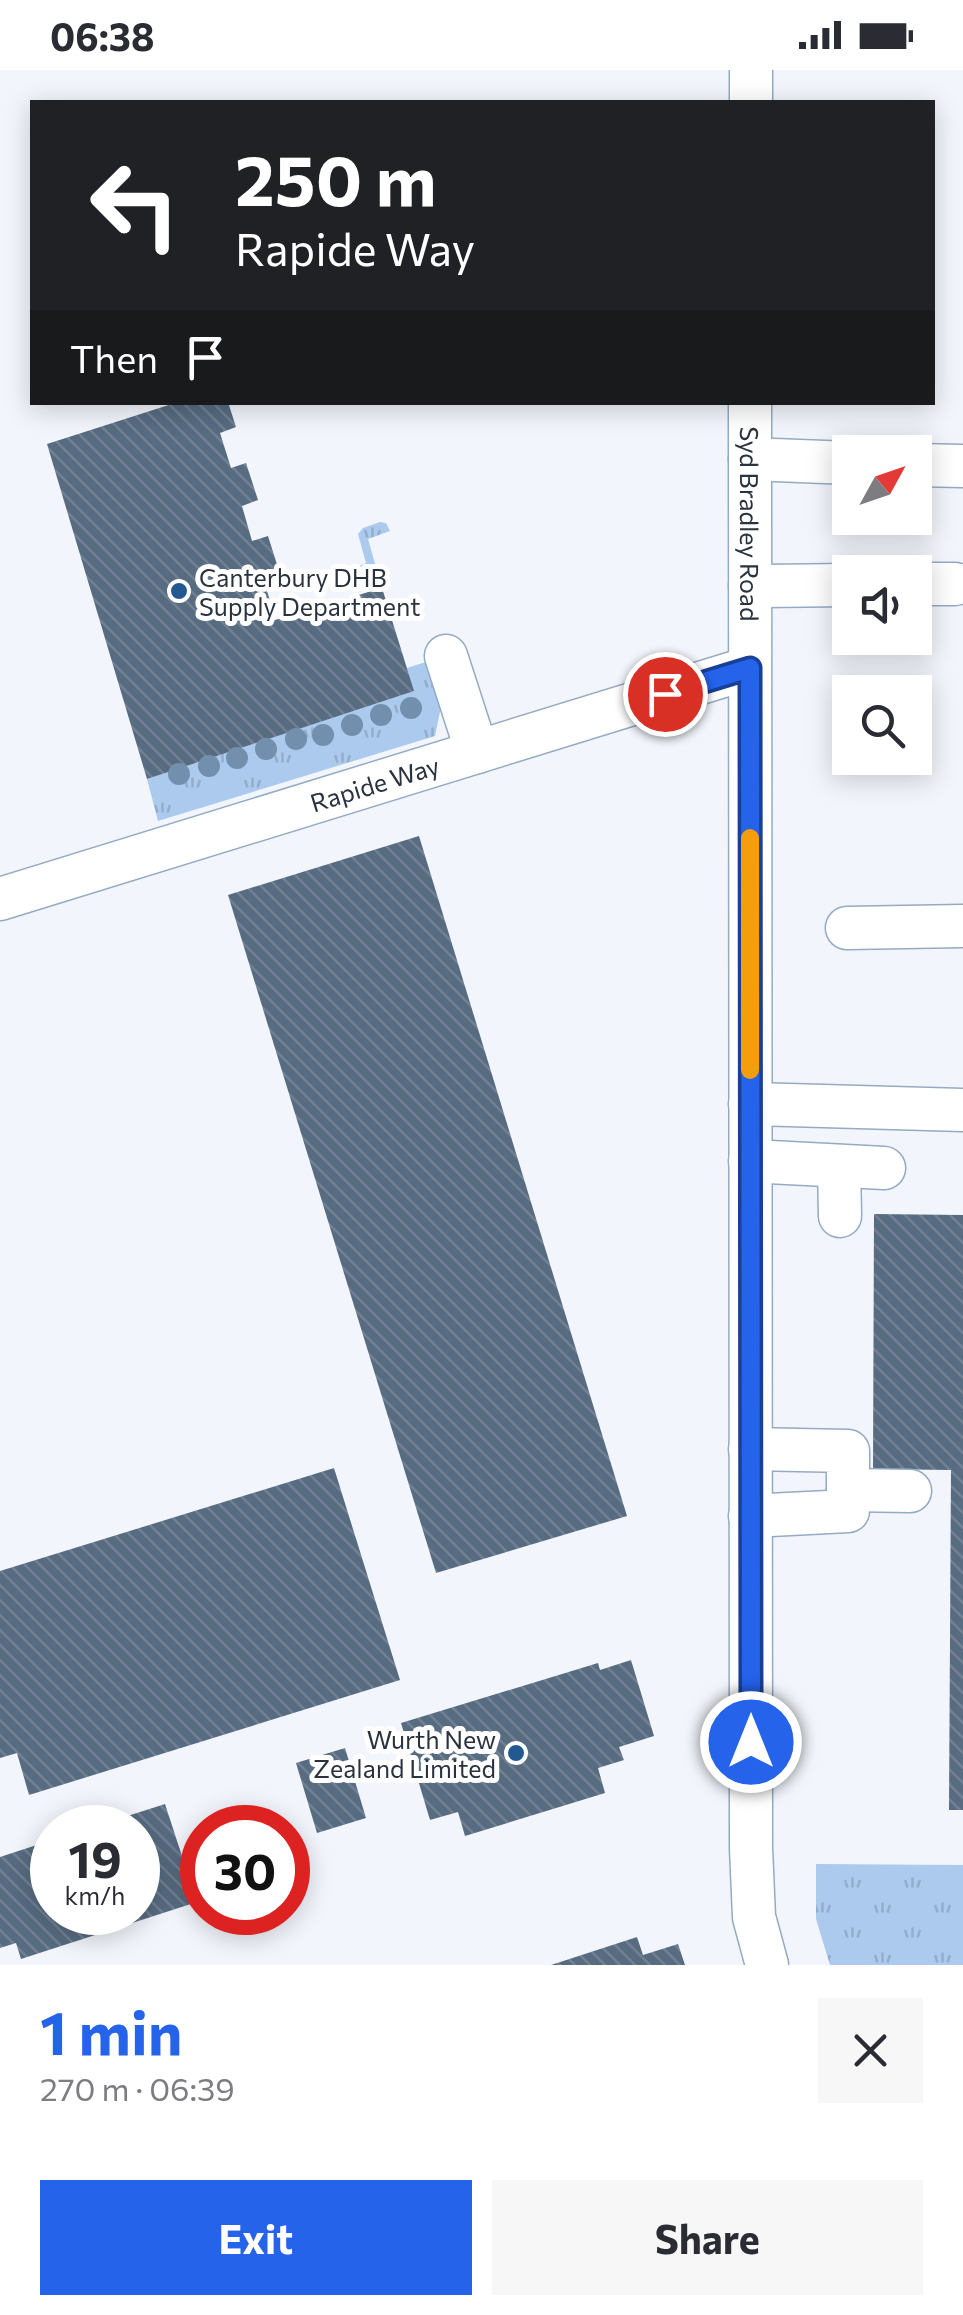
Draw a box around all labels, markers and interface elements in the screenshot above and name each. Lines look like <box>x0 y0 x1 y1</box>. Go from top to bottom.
text: 06:38 <box>50 12 154 59</box>
text: 250 m <box>235 135 437 220</box>
icon: left <box>70 140 200 270</box>
text: Rapide Way <box>235 220 475 275</box>
icon: arrive <box>178 330 233 385</box>
text: Then <box>70 334 158 381</box>
street label: Syd Bradley Road <box>735 427 765 621</box>
north arrow <box>832 435 932 535</box>
map controls <box>832 435 932 775</box>
button: sound <box>832 555 932 655</box>
place label: Canterbury DHB Supply Department <box>199 562 421 621</box>
marker: Canterbury DHB Supply Department <box>168 580 190 602</box>
pin <box>623 652 708 737</box>
icon: arrive <box>638 667 693 722</box>
button: search <box>832 675 932 775</box>
street label: Rapide Way <box>306 749 443 817</box>
position arrow <box>699 1690 803 1794</box>
place label: Wurth New Zealand Limited <box>313 1724 496 1783</box>
marker: Wurth New Zealand Limited <box>505 1742 527 1764</box>
speed limit sign: 30 <box>180 1805 310 1935</box>
text: 19 <box>68 1827 122 1888</box>
text: km/h <box>65 1880 125 1910</box>
text: 1 min <box>40 1994 182 2067</box>
button: close <box>818 1998 923 2103</box>
text: 270 m · 06:39 <box>40 2068 235 2108</box>
button: Exit <box>40 2180 472 2295</box>
button: Share <box>492 2180 923 2295</box>

